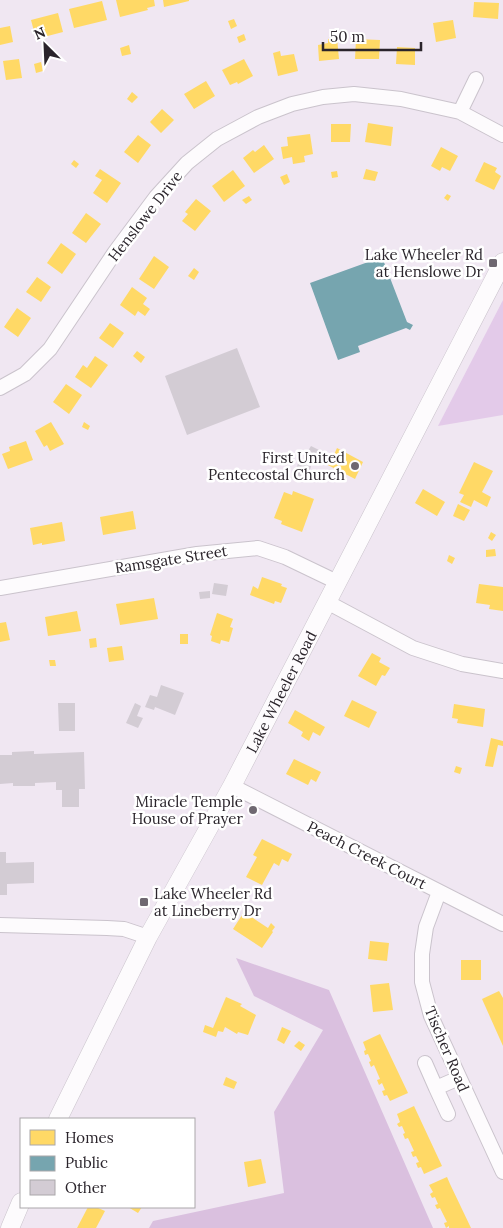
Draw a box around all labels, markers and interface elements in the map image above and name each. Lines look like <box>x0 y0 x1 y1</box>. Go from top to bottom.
north arrow <box>20 20 70 70</box>
scale bar <box>323 20 420 52</box>
text: N <box>31 23 48 44</box>
text: 50 m <box>330 27 365 46</box>
street label: Henslowe Drive <box>104 167 186 265</box>
place label: Lake Wheeler Rd at Henslowe Dr <box>365 245 483 281</box>
marker: Lake Wheeler Rd at Henslowe Dr <box>487 257 499 269</box>
place label: First United Pentecostal Church <box>208 448 345 484</box>
marker: First United Pentecostal Church <box>349 460 361 472</box>
street label: Ramsgate Street <box>113 541 229 577</box>
street label: Lake Wheeler Road <box>241 627 320 756</box>
place label: Miracle Temple House of Prayer <box>132 792 243 828</box>
marker: Miracle Temple House of Prayer <box>247 804 259 816</box>
street label: Peach Creek Court <box>304 817 430 893</box>
place label: Lake Wheeler Rd at Lineberry Dr <box>154 884 272 920</box>
marker: Lake Wheeler Rd at Lineberry Dr <box>138 896 150 908</box>
street label: Tischer Road <box>420 1003 474 1095</box>
legend <box>20 1118 195 1208</box>
text: Homes <box>65 1128 114 1147</box>
text: Public <box>65 1153 108 1172</box>
text: Other <box>65 1178 107 1197</box>

